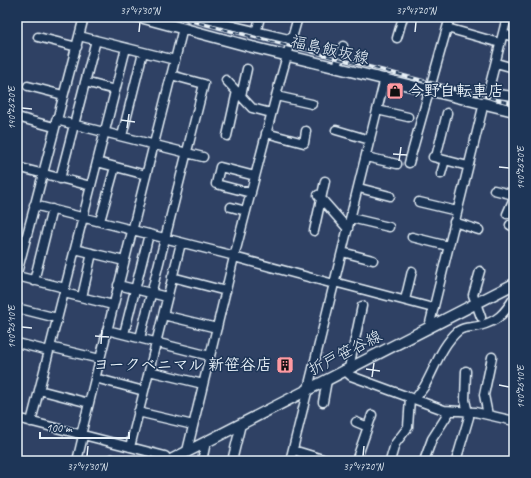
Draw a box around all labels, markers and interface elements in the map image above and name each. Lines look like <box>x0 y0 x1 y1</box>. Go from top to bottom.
text: 37°47'30"N <box>120 4 162 17</box>
text: 37°47'20"N <box>396 4 438 17</box>
street label: 福島飯坂線 <box>289 31 371 69</box>
shop icon: 今野自転車店 <box>385 81 405 101</box>
place label: 今野自転車店 <box>408 81 504 101</box>
text: 140°26'20"E <box>5 85 18 130</box>
text: 140°26'20"E <box>514 145 527 190</box>
text: 140°26'10"E <box>5 304 18 349</box>
street label: 折戸笹谷線 <box>305 326 385 380</box>
place label: ヨークベニマル 新笹谷店 <box>93 355 272 375</box>
building icon: ヨークベニマル 新笹谷店 <box>275 355 295 375</box>
text: 140°26'10"E <box>514 364 527 409</box>
scale bar <box>40 414 129 440</box>
text: 100 m <box>46 420 73 436</box>
text: 37°47'30"N <box>67 460 109 473</box>
text: 37°47'20"N <box>343 460 385 473</box>

